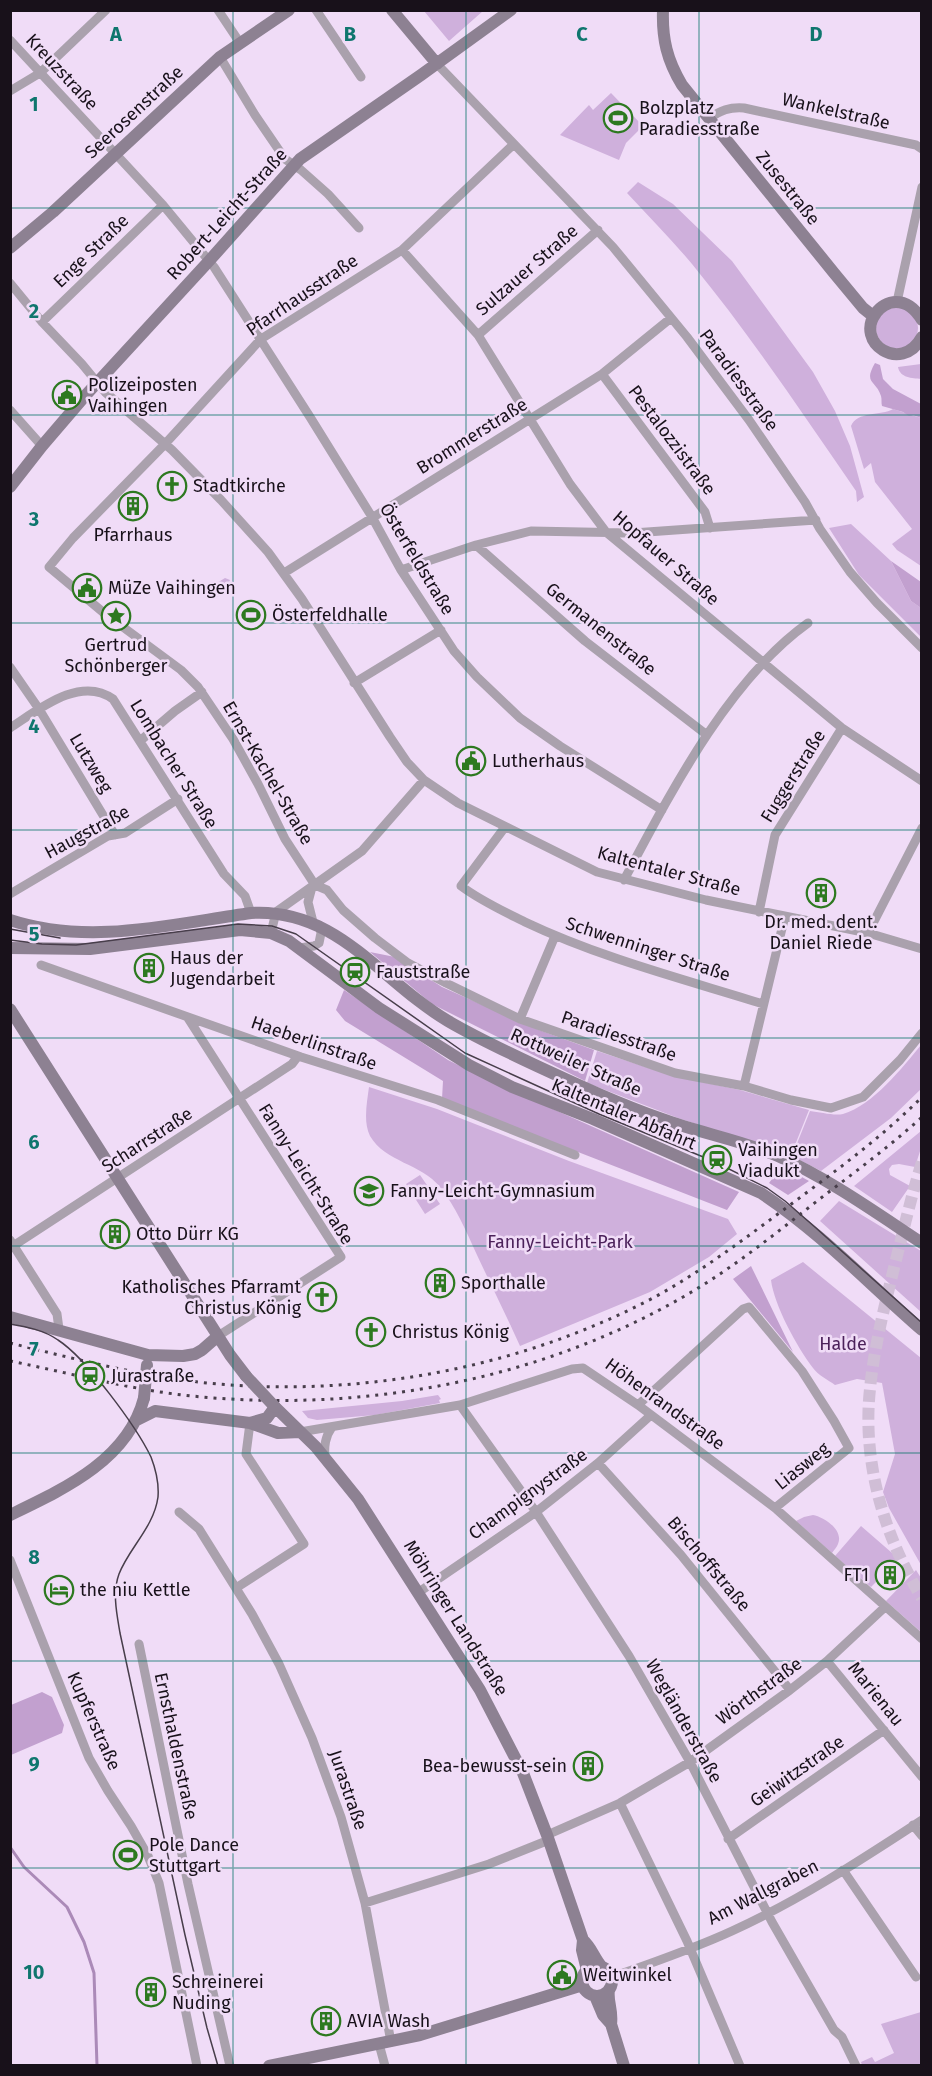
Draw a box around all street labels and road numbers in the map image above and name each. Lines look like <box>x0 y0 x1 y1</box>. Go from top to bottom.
street label: Kreuzstraße <box>21 29 103 115</box>
street label: Seerosenstraße <box>80 61 188 163</box>
street label: Wankelstraße <box>780 88 892 134</box>
street label: Robert-Leicht-Straße <box>162 144 292 284</box>
street label: Zusestraße <box>751 146 825 230</box>
street label: Enge Straße <box>49 210 133 292</box>
street label: Sulzauer Straße <box>471 220 583 320</box>
street label: Pfarrhausstraße <box>242 249 362 341</box>
street label: Paradiesstraße <box>695 325 783 435</box>
street label: Pestalozzistraße <box>623 381 721 499</box>
street label: Brommerstraße <box>412 393 532 479</box>
street label: Österfeldstraße <box>375 499 459 619</box>
street label: Hopfauer Straße <box>608 506 724 610</box>
street label: Germanenstraße <box>541 578 661 680</box>
street label: Lombacher Straße <box>125 695 223 833</box>
street label: Ernst-Kachel-Straße <box>218 697 318 849</box>
street label: Fuggerstraße <box>756 726 830 826</box>
street label: Lutzweg <box>65 729 118 797</box>
street label: Haugstraße <box>41 800 133 864</box>
street label: Kaltentaler Straße <box>595 841 743 901</box>
street label: Schwenninger Straße <box>563 912 733 986</box>
street label: Paradiesstraße <box>558 1006 680 1066</box>
street label: Haeberlinstraße <box>248 1011 380 1075</box>
street label: Rottweiler Straße <box>507 1023 645 1101</box>
street label: Kaltentaler Abfahrt <box>548 1074 700 1155</box>
street label: Fanny-Leicht-Straße <box>254 1099 358 1249</box>
street label: Scharrstraße <box>97 1102 197 1178</box>
street label: Höhenrandstraße <box>601 1353 729 1455</box>
street label: Liasweg <box>770 1437 834 1495</box>
street label: Champignystraße <box>464 1444 592 1544</box>
street label: Bischoffstraße <box>663 1512 755 1616</box>
street label: Möhringer Landstraße <box>399 1536 513 1700</box>
street label: Wörthstraße <box>712 1653 806 1729</box>
street label: Wegländerstraße <box>641 1655 727 1787</box>
street label: Marienau <box>843 1657 909 1731</box>
street label: Kupferstraße <box>63 1668 125 1774</box>
street label: Ernsthaldenstraße <box>150 1670 202 1822</box>
street label: Geiwitzstraße <box>746 1730 848 1812</box>
street label: Jurastraße <box>324 1747 372 1833</box>
street label: Am Wallgraben <box>704 1855 822 1929</box>

